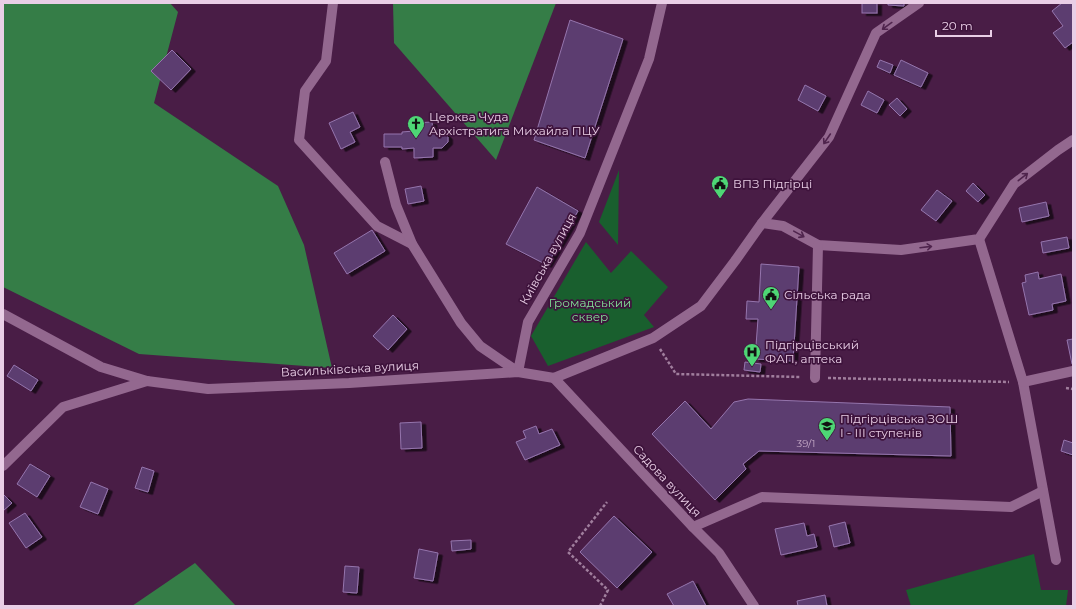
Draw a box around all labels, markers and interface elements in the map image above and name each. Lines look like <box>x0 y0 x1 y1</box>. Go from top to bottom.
scale bar <box>936 12 991 38</box>
text: 20 m <box>942 18 973 33</box>
one-way arrow <box>882 22 893 30</box>
place label: Церква Чуда Архістратига Михайла ПЦУ <box>429 109 601 138</box>
church icon: Церква Чуда Архістратига Михайла ПЦУ <box>406 114 426 139</box>
one-way arrow <box>823 133 831 144</box>
one-way arrow <box>1017 172 1028 181</box>
public building icon: ВПЗ Підгірці <box>710 174 730 199</box>
place label: ВПЗ Підгірці <box>733 176 812 191</box>
street label: Київська вулиця <box>516 210 579 307</box>
one-way arrow <box>793 231 805 239</box>
one-way arrow <box>919 243 932 250</box>
public building icon: Сільська рада <box>761 285 781 310</box>
place label: Сільська рада <box>784 287 871 302</box>
park label: Громадський сквер <box>549 295 631 324</box>
place label: Підгірцівський ФАП, аптека <box>765 337 859 366</box>
hospital icon: Підгірцівський ФАП, аптека <box>742 342 762 367</box>
street label: Васильківська вулиця <box>280 357 419 380</box>
place label: Підгірцівська ЗОШ І - ІІІ ступенів <box>840 411 958 440</box>
school or university icon: Підгірцівська ЗОШ І - ІІІ ступенів <box>817 416 837 441</box>
house number: 39/1 <box>797 437 815 450</box>
street label: Садова вулиця <box>630 441 705 520</box>

